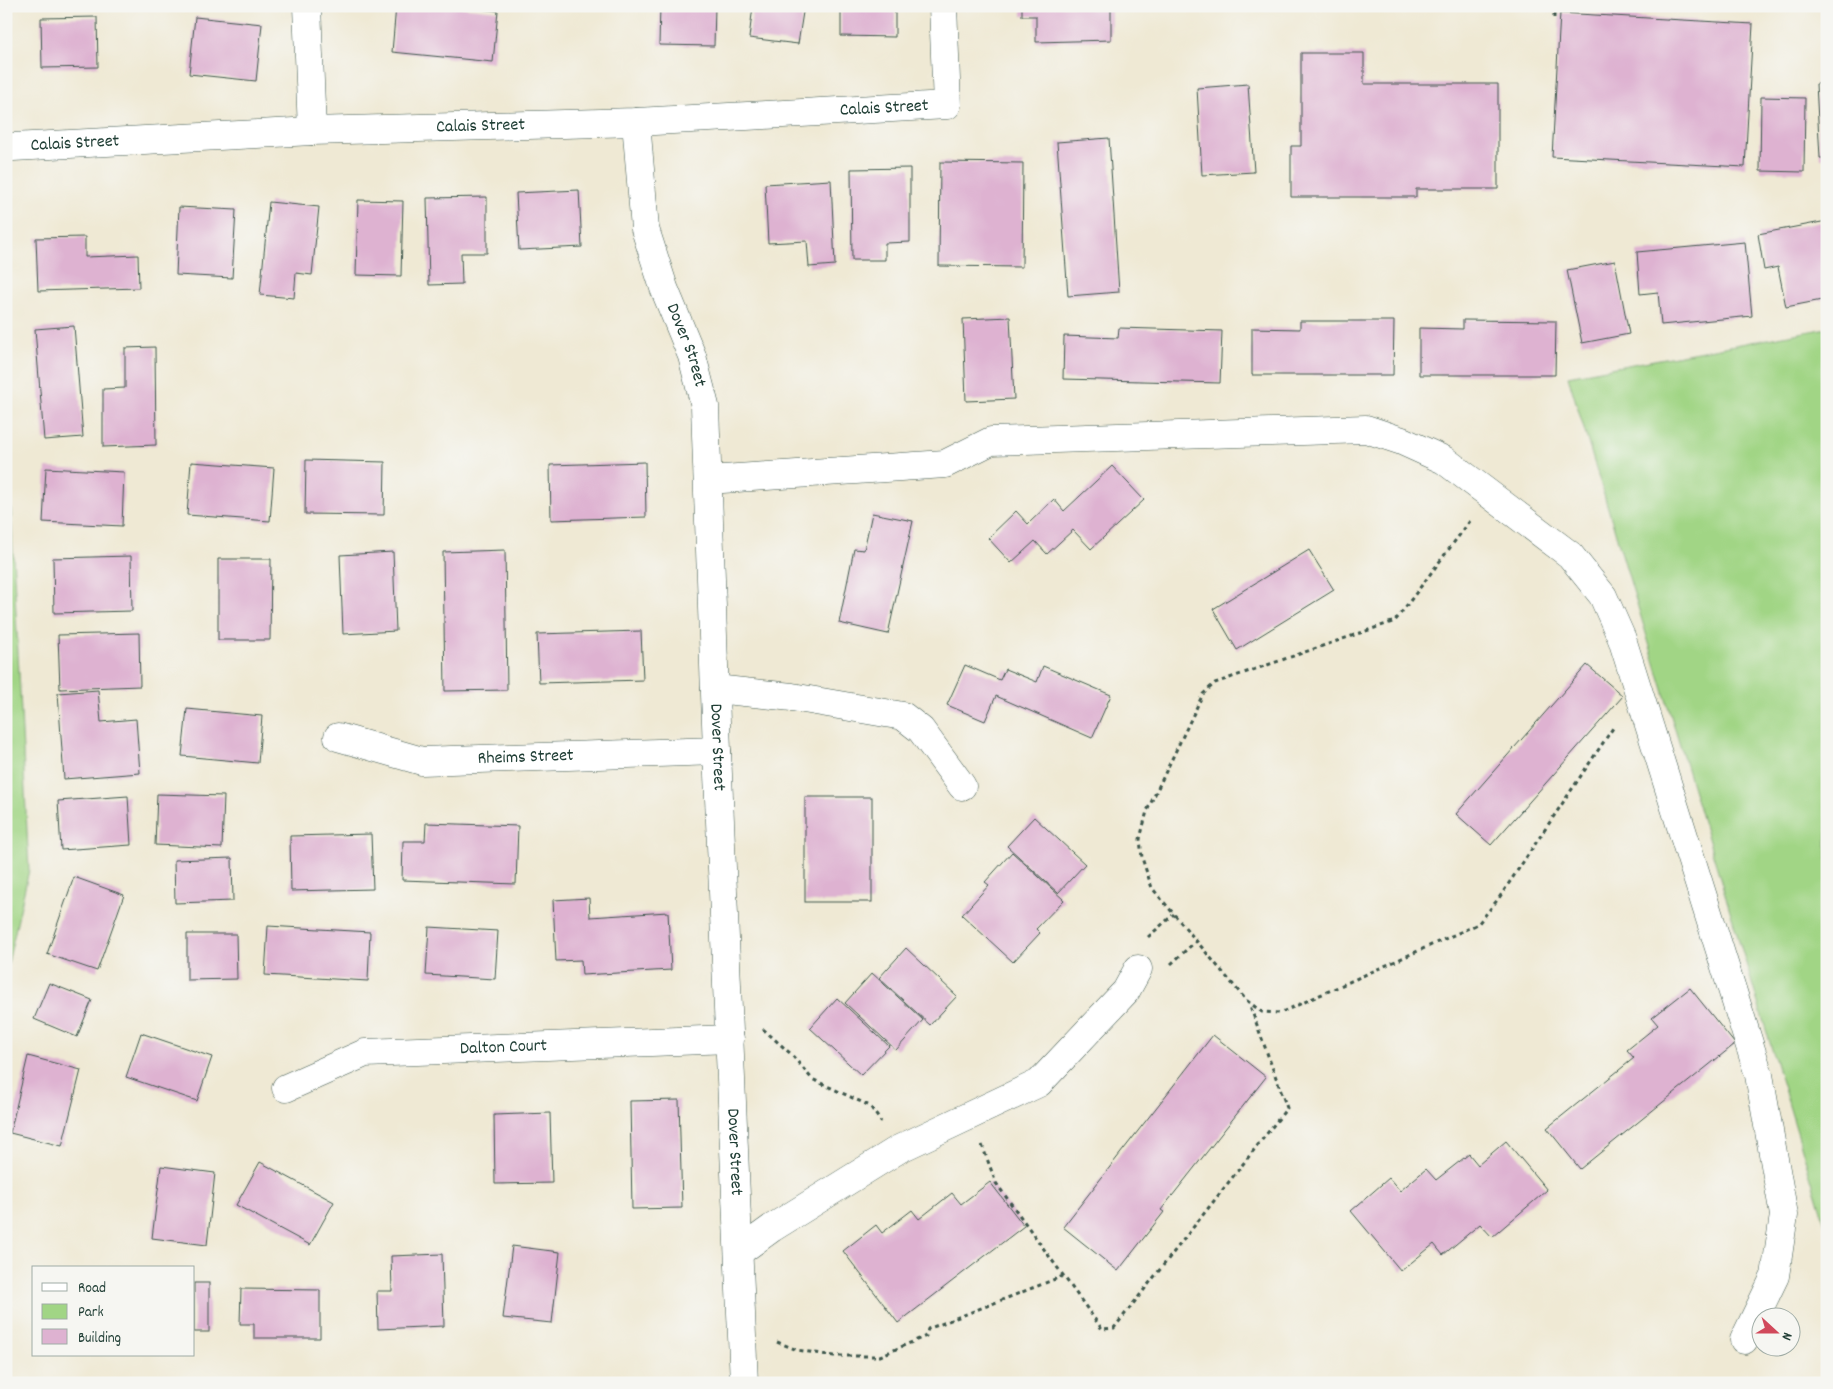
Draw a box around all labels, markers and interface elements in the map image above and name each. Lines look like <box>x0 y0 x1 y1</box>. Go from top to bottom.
street label: Calais Street <box>839 94 929 123</box>
street label: Calais Street <box>436 113 526 140</box>
street label: Calais Street <box>30 129 120 159</box>
street label: Dover Street <box>659 300 712 390</box>
street label: Dover Street <box>703 703 731 792</box>
street label: Rheims Street <box>477 743 574 772</box>
street label: Dalton Court <box>459 1034 548 1062</box>
street label: Dover Street <box>720 1108 748 1196</box>
legend <box>32 1266 195 1356</box>
text: Road <box>78 1278 106 1300</box>
text: Park <box>78 1302 104 1324</box>
north arrow <box>1750 1306 1800 1356</box>
text: Building <box>78 1328 121 1350</box>
text: N <box>1776 1329 1797 1343</box>

